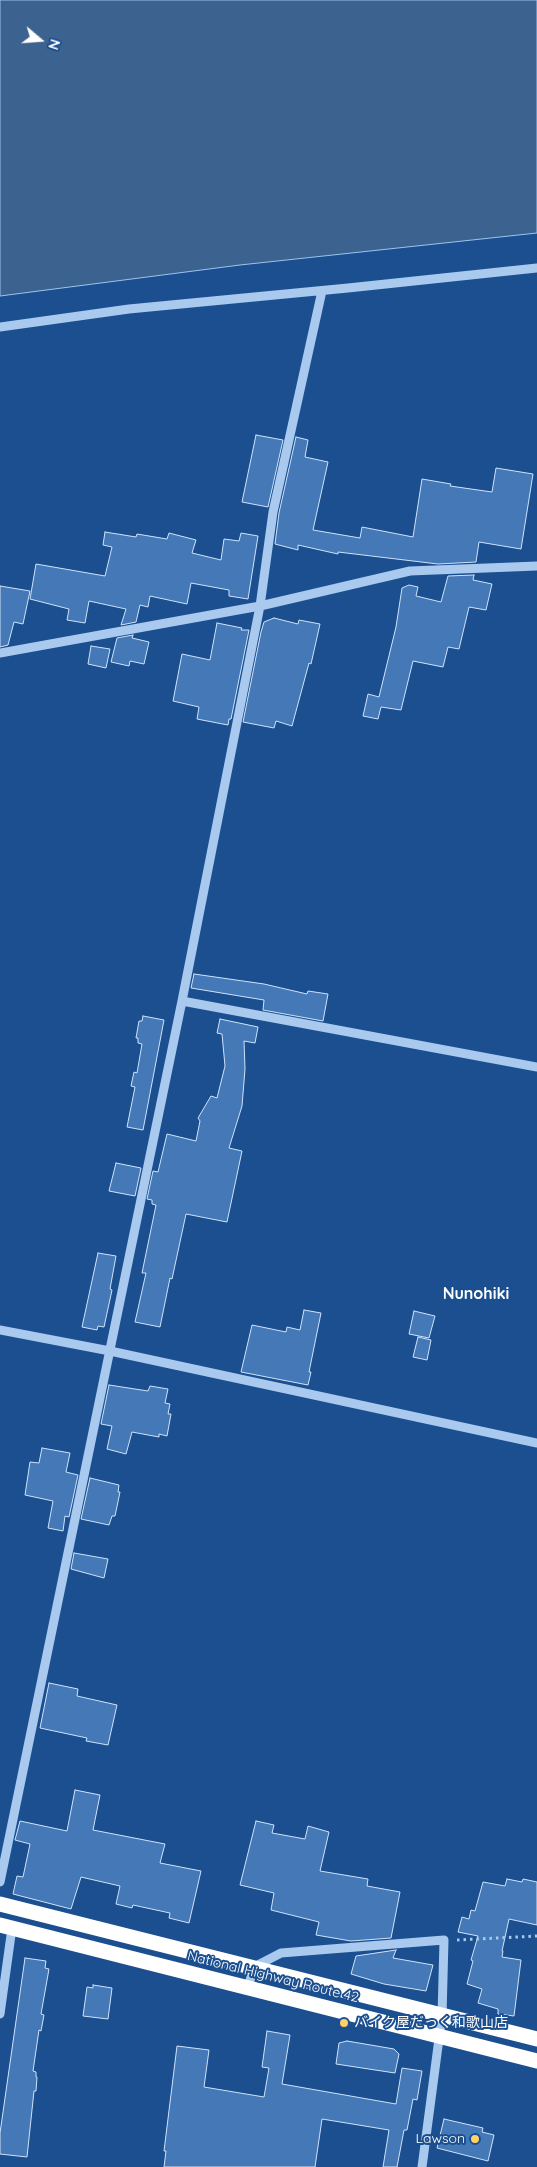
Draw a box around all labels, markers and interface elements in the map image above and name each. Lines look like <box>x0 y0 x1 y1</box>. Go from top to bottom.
north arrow <box>15 15 65 65</box>
text: N <box>44 37 64 52</box>
district label: Nunohiki <box>443 1284 509 1304</box>
street label: National Highway Route 42 <box>185 1948 361 2006</box>
place label: バイク屋だっく和歌山店 <box>354 2015 508 2031</box>
marker: バイク屋だっく和歌山店 <box>338 2017 350 2029</box>
place label: Lawson <box>416 2131 465 2147</box>
marker: Lawson <box>469 2133 481 2145</box>

